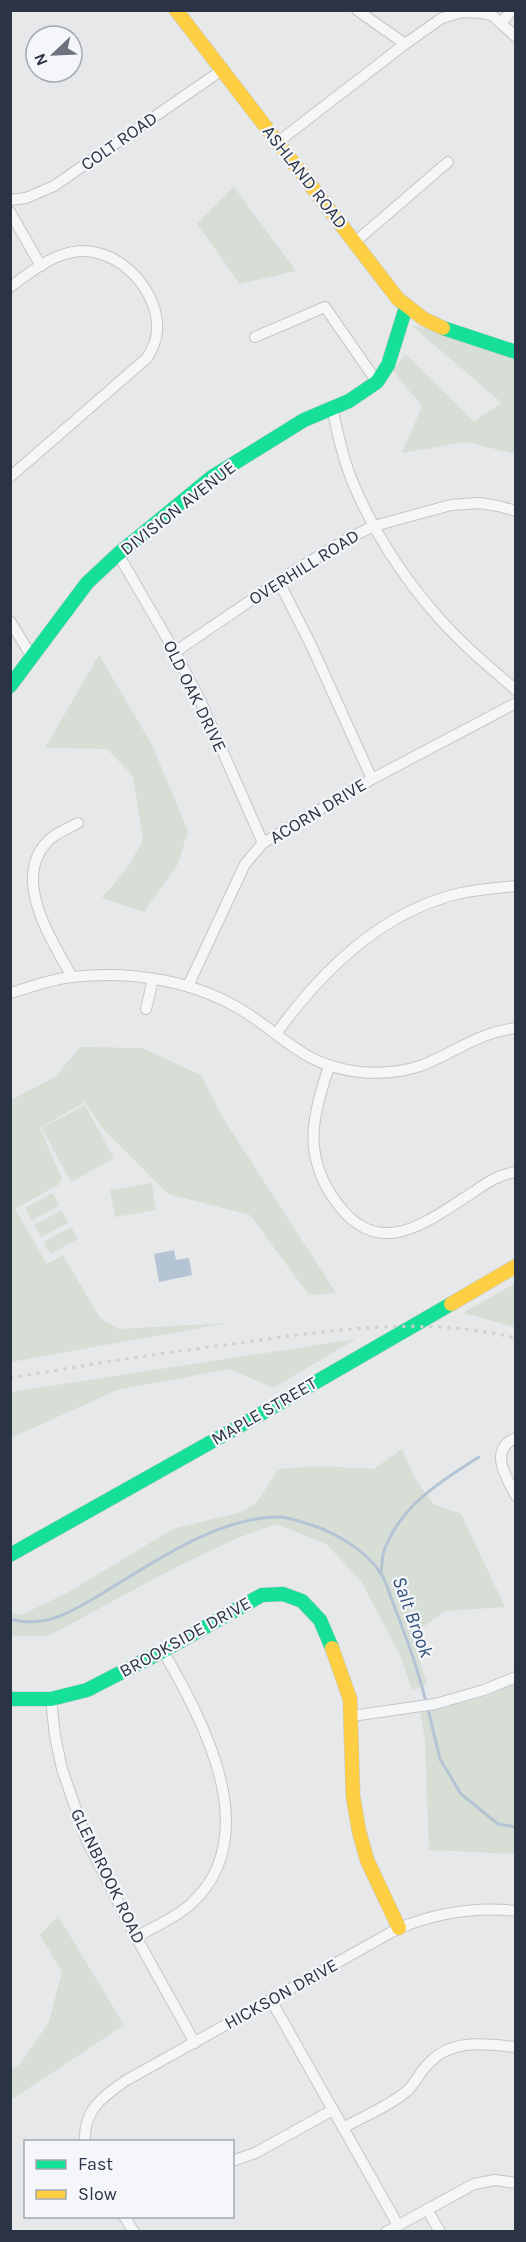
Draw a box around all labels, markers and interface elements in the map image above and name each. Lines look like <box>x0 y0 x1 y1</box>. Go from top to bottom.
north arrow <box>24 24 84 84</box>
text: N <box>30 51 52 69</box>
street label: COLT ROAD <box>77 107 161 175</box>
street label: ASHLAND ROAD <box>258 121 352 233</box>
street label: DIVISION AVENUE <box>116 456 240 560</box>
street label: OVERHILL ROAD <box>245 524 363 610</box>
street label: OLD OAK DRIVE <box>158 637 232 755</box>
street label: ACORN DRIVE <box>266 774 370 848</box>
street label: MAPLE STREET <box>207 1372 321 1450</box>
water label: Salt Brook <box>388 1573 439 1662</box>
street label: BROOKSIDE DRIVE <box>115 1592 255 1682</box>
street label: GLENBROOK ROAD <box>66 1805 150 1947</box>
street label: HICKSON DRIVE <box>220 1954 342 2034</box>
legend <box>24 2140 234 2218</box>
text: Fast <box>78 2153 113 2175</box>
text: Slow <box>78 2183 117 2205</box>

